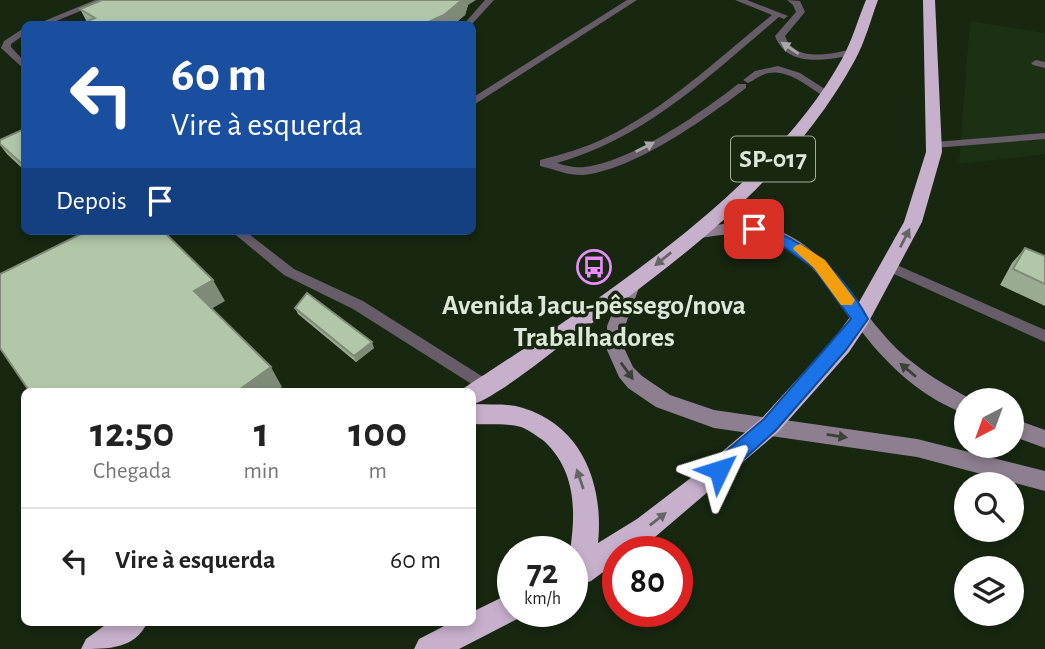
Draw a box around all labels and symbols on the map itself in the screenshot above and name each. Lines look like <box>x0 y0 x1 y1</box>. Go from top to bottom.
one-way arrow <box>781 41 799 55</box>
road number: SP-017 <box>731 136 815 182</box>
one-way arrow <box>635 141 655 152</box>
pin <box>724 199 784 259</box>
one-way arrow <box>900 228 911 248</box>
bus stop icon: Avenida Jacu-pêssego/nova Trabalhadores <box>575 248 613 286</box>
one-way arrow <box>655 251 672 266</box>
place label: Avenida Jacu-pêssego/nova Trabalhadores <box>442 292 746 352</box>
one-way arrow <box>620 362 634 380</box>
one-way arrow <box>900 363 917 378</box>
north arrow <box>954 388 1024 458</box>
one-way arrow <box>826 431 848 442</box>
position arrow <box>682 433 756 507</box>
one-way arrow <box>575 469 585 490</box>
one-way arrow <box>648 511 666 526</box>
speed limit sign: 80 <box>602 536 693 627</box>

